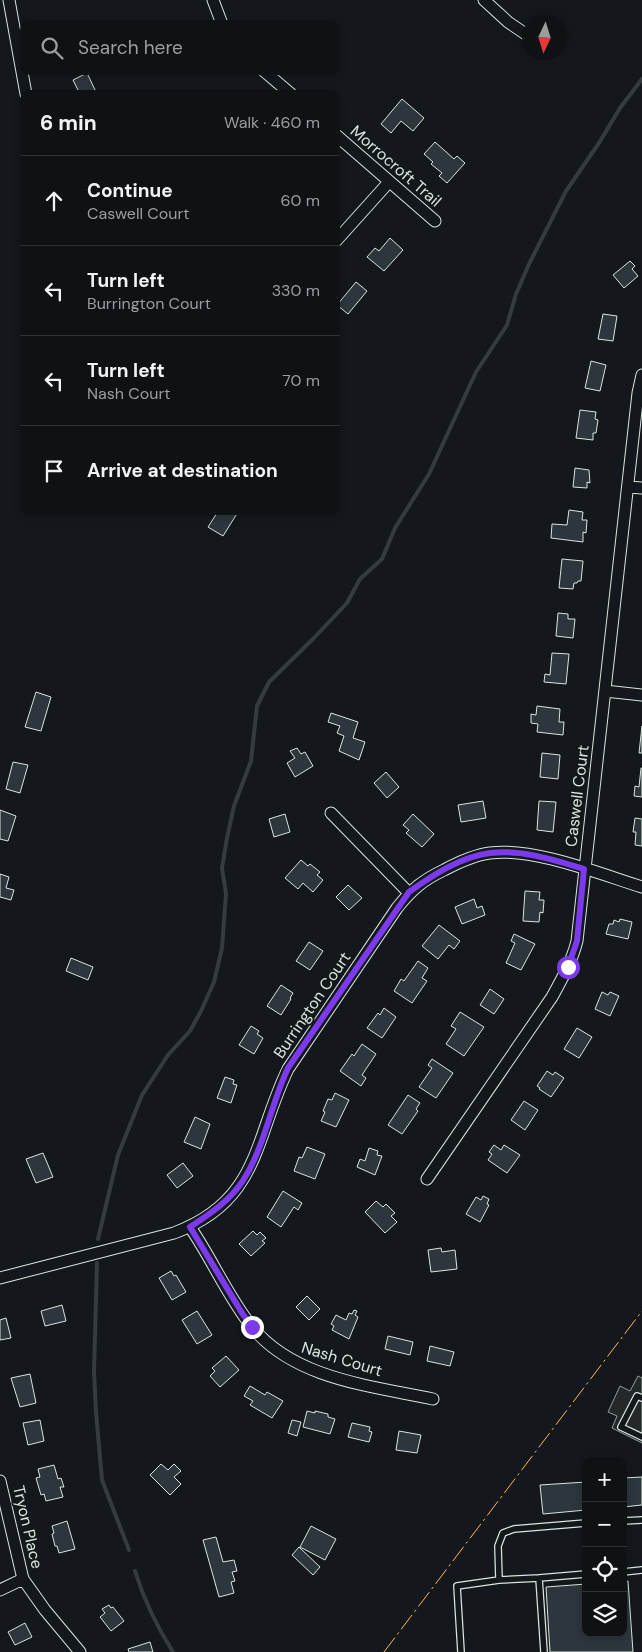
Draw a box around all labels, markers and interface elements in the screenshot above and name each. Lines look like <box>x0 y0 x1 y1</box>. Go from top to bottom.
north arrow <box>522 15 567 60</box>
search box <box>20 20 340 75</box>
icon: search <box>38 34 66 62</box>
text: Search here <box>78 35 183 60</box>
text: 6 min <box>40 109 97 137</box>
text: Walk · 460 m <box>224 112 320 133</box>
street label: Morrocroft Trail <box>346 121 446 211</box>
text: Continue <box>87 178 173 203</box>
icon: ahead <box>40 187 68 215</box>
text: 60 m <box>280 190 320 211</box>
text: Caswell Court <box>87 203 190 224</box>
text: Turn left <box>87 268 165 293</box>
icon: left <box>40 277 68 305</box>
text: 330 m <box>272 280 320 301</box>
text: Burrington Court <box>87 293 211 314</box>
text: Turn left <box>87 358 165 383</box>
icon: left <box>40 367 68 395</box>
text: 70 m <box>282 370 320 391</box>
text: Nash Court <box>87 383 171 404</box>
icon: arrive <box>40 457 68 485</box>
text: Arrive at destination <box>87 458 278 483</box>
street label: Caswell Court <box>560 744 594 848</box>
street label: Burrington Court <box>269 948 355 1062</box>
route start <box>557 956 580 979</box>
route end <box>241 1316 264 1339</box>
street label: Nash Court <box>299 1337 385 1381</box>
map controls <box>582 1457 627 1637</box>
button: + <box>582 1457 627 1502</box>
street label: Tryon Place <box>8 1483 48 1571</box>
button: − <box>582 1502 627 1547</box>
button: locate <box>582 1547 627 1592</box>
button: layers <box>582 1592 627 1637</box>

